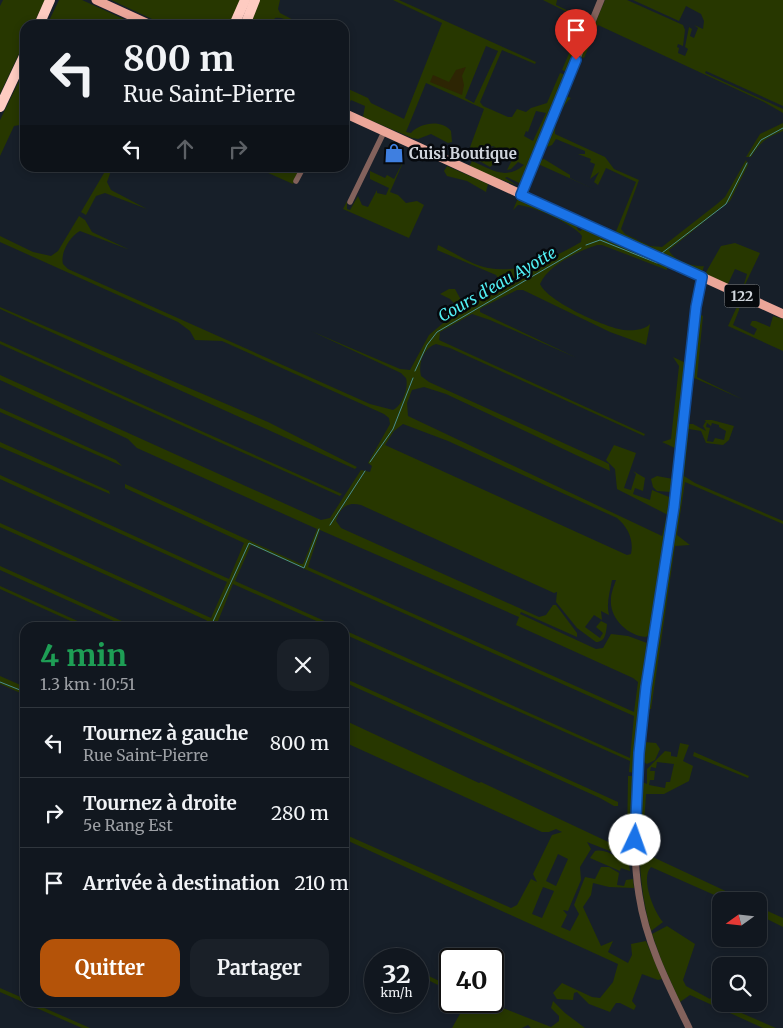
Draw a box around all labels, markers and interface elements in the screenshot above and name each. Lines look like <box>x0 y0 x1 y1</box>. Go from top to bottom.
pin <box>555 9 597 60</box>
icon: arrive <box>562 16 590 44</box>
text: 800 m <box>123 37 235 81</box>
icon: left <box>40 40 105 105</box>
text: Rue Saint-Pierre <box>123 80 295 108</box>
icon: left <box>118 135 146 163</box>
icon: ahead <box>171 135 199 163</box>
icon: right <box>224 135 252 163</box>
shop icon: Cuisi Boutique <box>383 142 405 164</box>
place label: Cuisi Boutique <box>409 144 517 163</box>
water label: Cours d'eau Ayotte <box>434 242 560 326</box>
road number: 122 <box>724 284 760 308</box>
text: 4 min <box>40 636 127 674</box>
button: close <box>277 639 329 691</box>
text: 1.3 km · 10:51 <box>40 674 135 694</box>
text: Tournez à gauche <box>83 721 248 745</box>
icon: left <box>40 729 68 757</box>
text: 800 m <box>270 731 329 755</box>
text: Rue Saint-Pierre <box>83 745 208 765</box>
text: Tournez à droite <box>83 791 237 815</box>
icon: right <box>40 799 68 827</box>
text: 280 m <box>271 801 329 825</box>
position arrow <box>608 813 660 865</box>
text: 5e Rang Est <box>83 815 173 835</box>
icon: arrive <box>40 869 68 897</box>
text: Arrivée à destination <box>83 871 280 895</box>
text: 210 m <box>295 871 349 895</box>
north arrow <box>712 892 768 948</box>
map controls <box>712 892 767 1012</box>
button: Quitter <box>40 939 180 997</box>
button: Partager <box>190 939 329 997</box>
speed limit sign: 40 <box>439 948 504 1013</box>
button: search <box>712 957 767 1012</box>
text: 32 <box>382 958 411 990</box>
text: km/h <box>381 985 412 1000</box>

